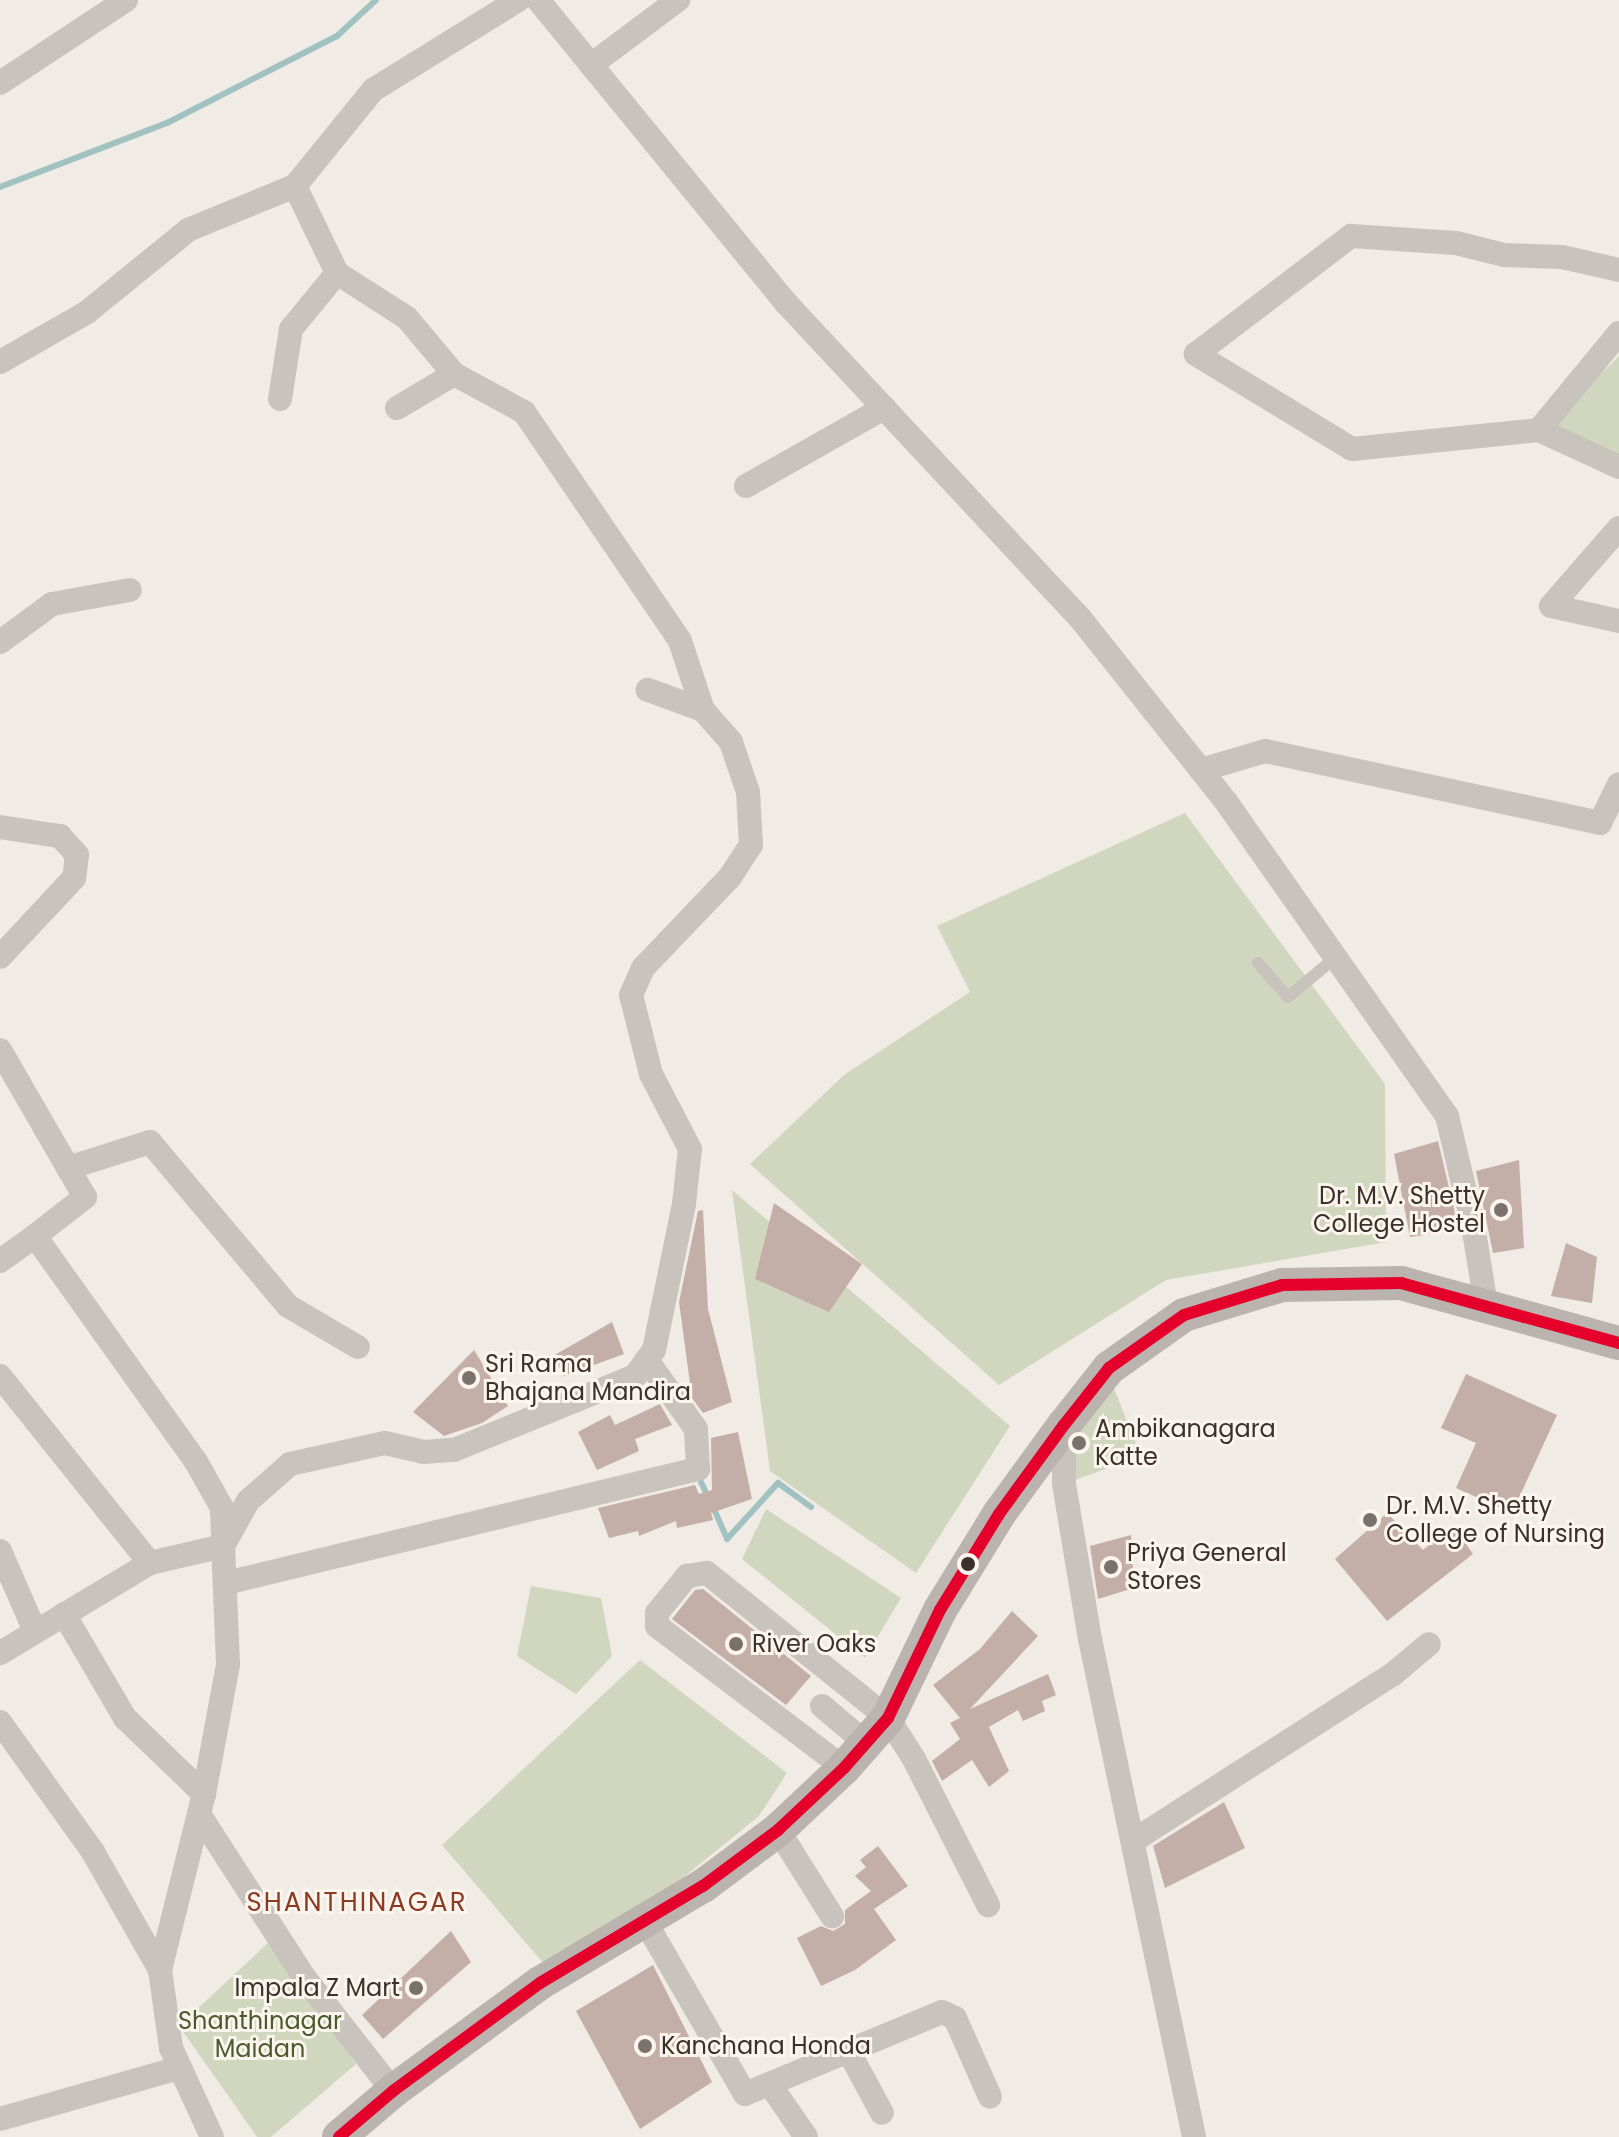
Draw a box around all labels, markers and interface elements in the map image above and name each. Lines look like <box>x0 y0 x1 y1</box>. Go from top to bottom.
place label: Dr. M.V. Shetty College Hostel <box>1313 1182 1485 1238</box>
marker: Dr. M.V. Shetty College Hostel <box>1492 1201 1510 1219</box>
place label: Sri Rama Bhajana Mandira <box>485 1350 691 1406</box>
marker: Sri Rama Bhajana Mandira <box>460 1369 478 1387</box>
place label: Ambikanagara Katte <box>1095 1415 1276 1471</box>
marker: Ambikanagara Katte <box>1070 1434 1088 1452</box>
place label: Dr. M.V. Shetty College of Nursing <box>1386 1492 1605 1548</box>
marker: Dr. M.V. Shetty College of Nursing <box>1361 1511 1379 1529</box>
place label: Priya General Stores <box>1127 1539 1287 1595</box>
unlabelled marker <box>960 1556 976 1572</box>
marker: Priya General Stores <box>1102 1558 1120 1576</box>
place label: River Oaks <box>752 1630 876 1658</box>
marker: River Oaks <box>727 1635 745 1653</box>
district label: SHANTHINAGAR <box>247 1887 467 1919</box>
place label: Impala Z Mart <box>234 1974 400 2002</box>
marker: Impala Z Mart <box>407 1979 425 1997</box>
park label: Shanthinagar Maidan <box>178 2007 342 2063</box>
place label: Kanchana Honda <box>661 2032 871 2060</box>
marker: Kanchana Honda <box>636 2037 654 2055</box>

